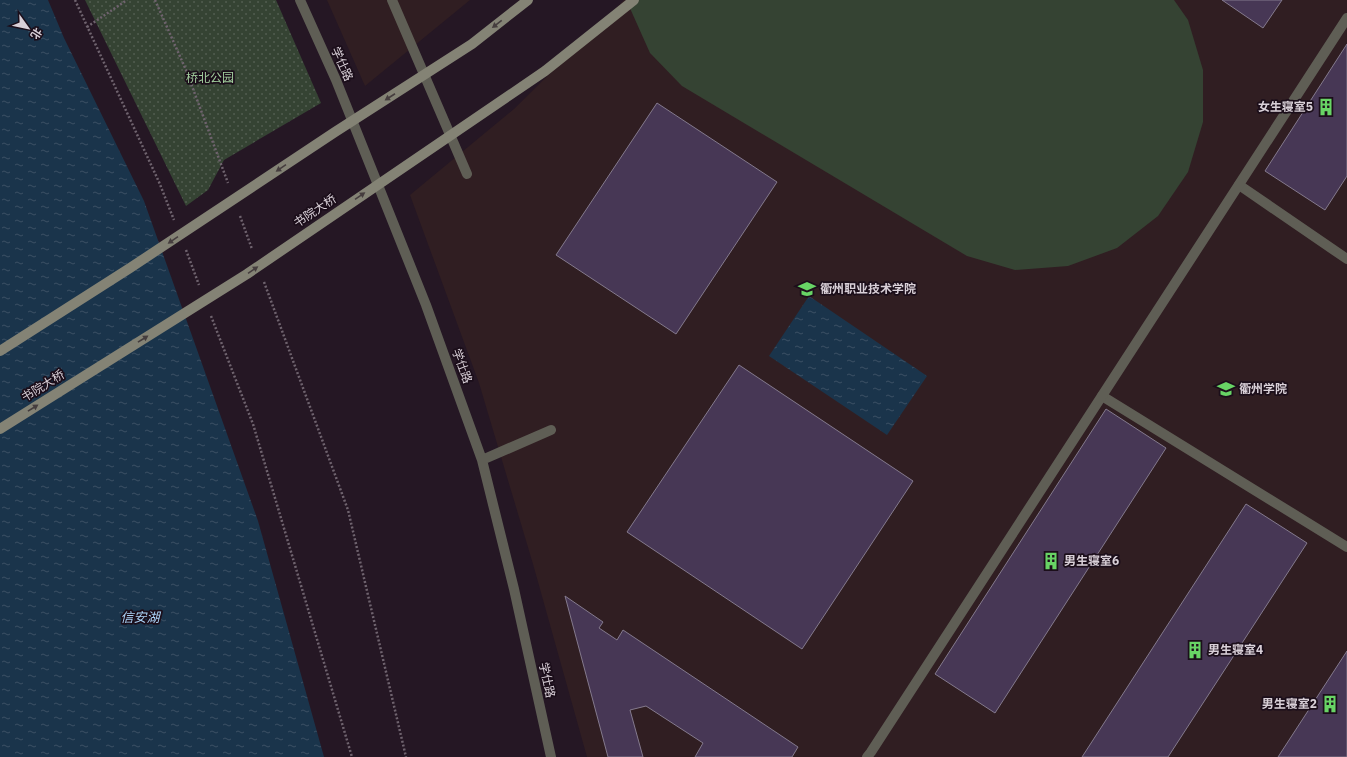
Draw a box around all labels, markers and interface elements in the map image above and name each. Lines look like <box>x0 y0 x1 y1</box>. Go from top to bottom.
north arrow <box>8 8 48 48</box>
one-way arrow <box>492 20 503 28</box>
text: 北 <box>28 25 45 42</box>
street label: 学仕路 <box>328 44 357 83</box>
park label: 桥北公园 <box>186 70 234 85</box>
one-way arrow <box>385 93 395 101</box>
building icon: 女生寝室5 <box>1316 97 1336 117</box>
place label: 女生寝室5 <box>1258 99 1313 114</box>
one-way arrow <box>276 164 286 172</box>
street label: 书院大桥 <box>291 191 339 230</box>
one-way arrow <box>355 192 366 200</box>
one-way arrow <box>168 236 178 244</box>
one-way arrow <box>247 266 259 273</box>
school or university icon: 衢州职业技术学院 <box>797 279 817 299</box>
place label: 衢州职业技术学院 <box>820 281 916 296</box>
one-way arrow <box>138 335 148 343</box>
street label: 学仕路 <box>449 346 476 385</box>
street label: 书院大桥 <box>18 366 67 405</box>
school or university icon: 衢州学院 <box>1216 379 1236 399</box>
place label: 衢州学院 <box>1239 381 1287 396</box>
one-way arrow <box>28 404 38 412</box>
building icon: 男生寝室6 <box>1041 551 1061 571</box>
place label: 男生寝室6 <box>1064 553 1119 568</box>
water label: 信安湖 <box>120 609 161 626</box>
building icon: 男生寝室4 <box>1185 640 1205 660</box>
place label: 男生寝室4 <box>1208 642 1263 657</box>
street label: 学仕路 <box>536 661 559 699</box>
building icon: 男生寝室2 <box>1320 694 1340 714</box>
place label: 男生寝室2 <box>1262 696 1317 711</box>

